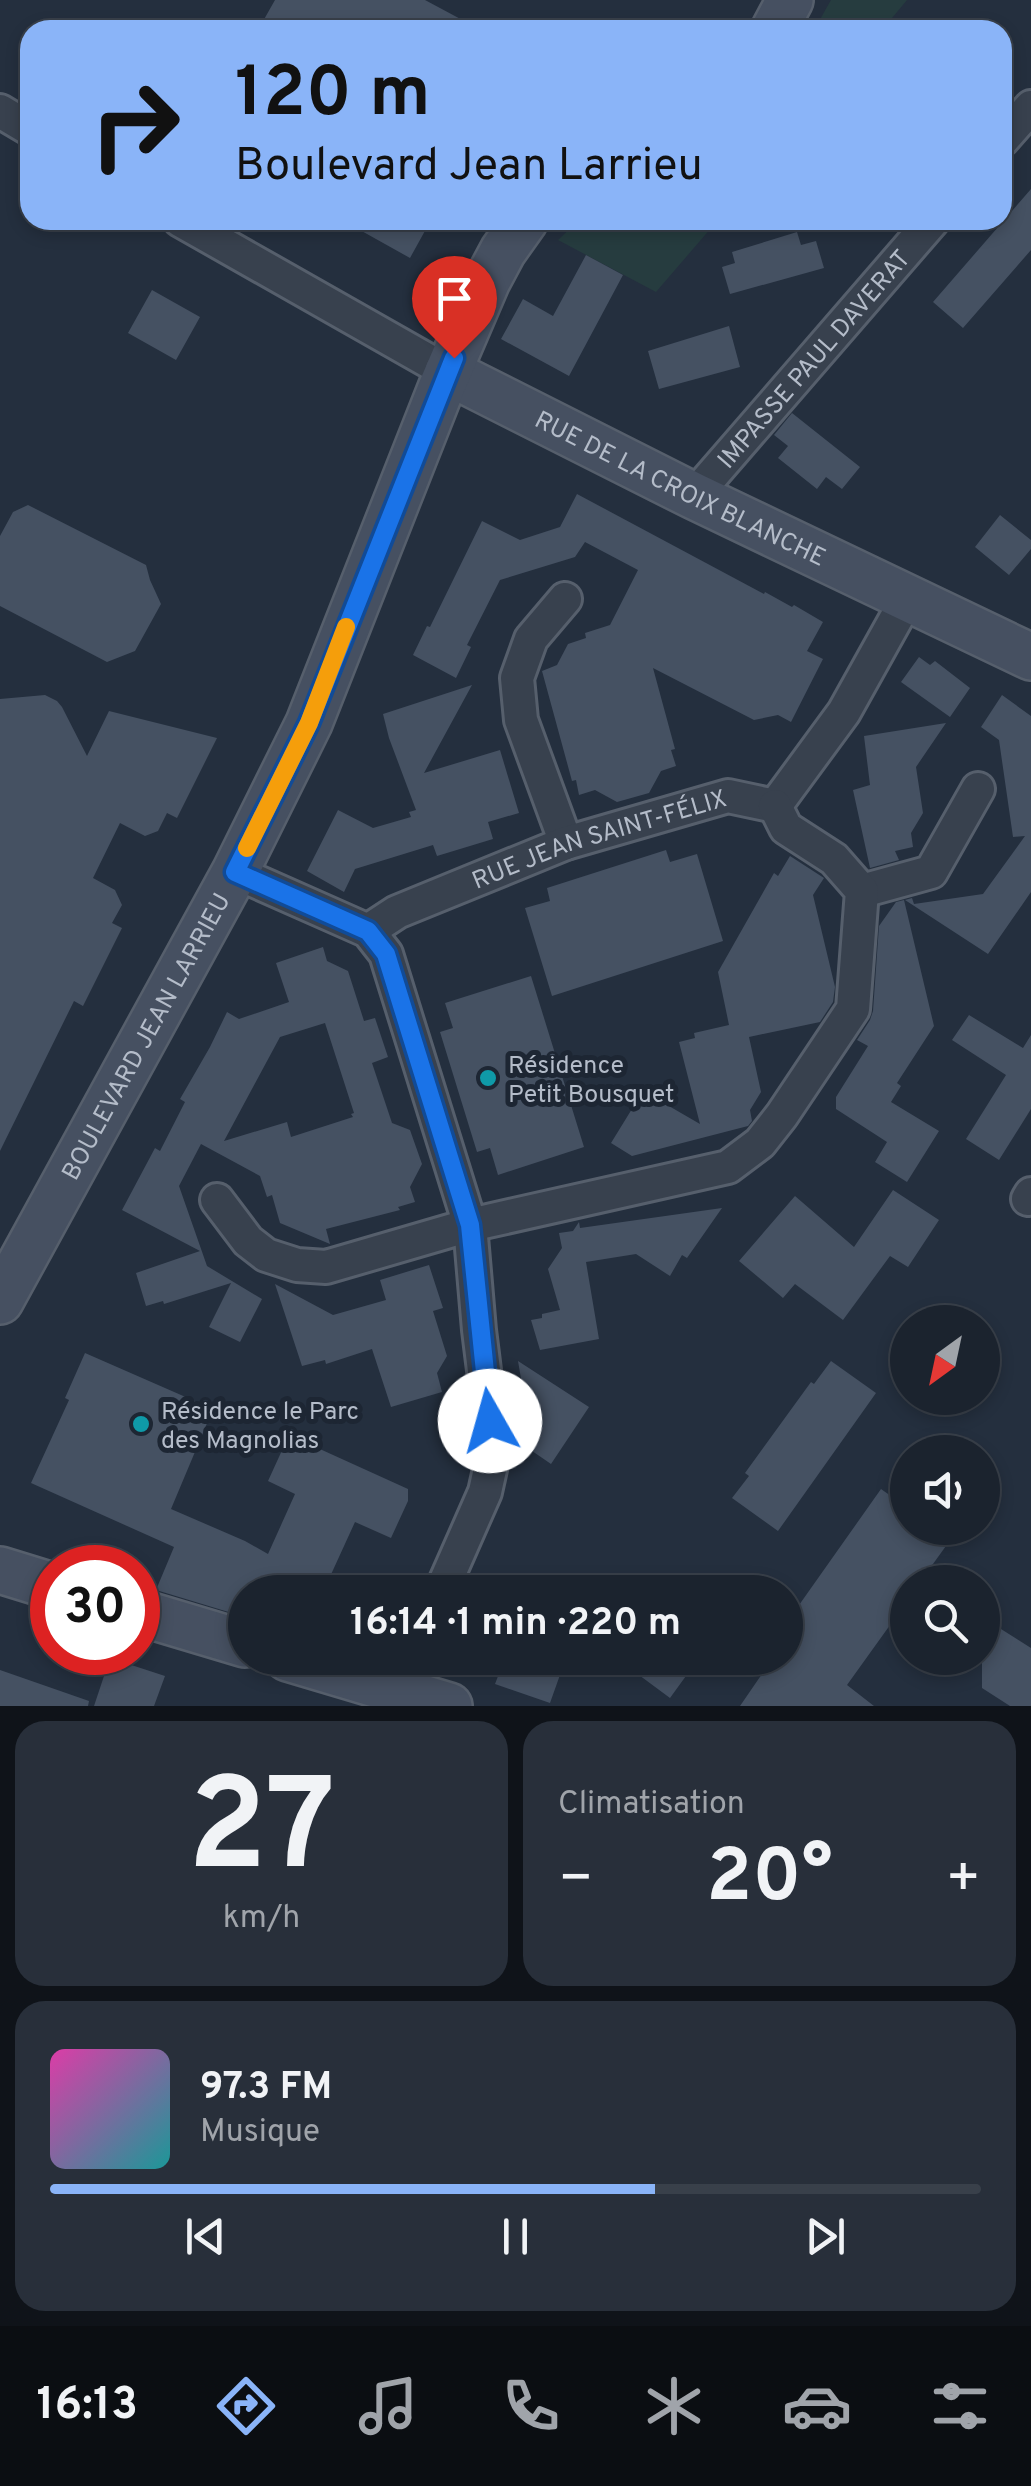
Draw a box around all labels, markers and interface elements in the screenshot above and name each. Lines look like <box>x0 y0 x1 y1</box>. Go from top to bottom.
text: 120 m <box>235 52 431 141</box>
icon: right <box>70 60 200 190</box>
text: Boulevard Jean Larrieu <box>235 139 703 196</box>
street label: IMPASSE PAUL DAVERAT <box>712 244 919 476</box>
pin <box>412 256 497 359</box>
icon: arrive <box>427 271 482 326</box>
street label: RUE DE LA CROIX BLANCHE <box>528 405 830 576</box>
street label: RUE JEAN SAINT-FÉLIX <box>468 784 731 899</box>
street label: BOULEVARD JEAN LARRIEU <box>56 888 239 1187</box>
place label: Résidence Petit Bousquet <box>508 1051 674 1112</box>
marker: Résidence Petit Bousquet <box>477 1067 499 1089</box>
north arrow <box>890 1305 1000 1415</box>
map controls <box>890 1305 1000 1675</box>
position arrow <box>438 1369 542 1473</box>
place label: Résidence le Parc des Magnolias <box>161 1397 359 1458</box>
marker: Résidence le Parc des Magnolias <box>130 1413 152 1435</box>
button: sound <box>890 1435 1000 1545</box>
speed limit sign: 30 <box>30 1545 160 1675</box>
button: search <box>890 1565 1000 1675</box>
text: 16:14 · 1 min · 220 m <box>350 1600 681 1649</box>
text: 27 <box>188 1751 335 1916</box>
text: Climatisation <box>558 1785 745 1825</box>
text: 20° <box>706 1833 833 1928</box>
text: − <box>558 1846 593 1916</box>
text: + <box>946 1846 981 1916</box>
text: km/h <box>223 1899 300 1939</box>
text: 97.3 FM <box>200 2064 332 2113</box>
text: Musique <box>200 2113 320 2153</box>
icon: previous <box>178 2209 233 2264</box>
icon: pause <box>488 2209 543 2264</box>
icon: next <box>798 2209 853 2264</box>
icon: directions <box>211 2371 281 2441</box>
icon: music <box>353 2371 423 2441</box>
icon: phone <box>496 2371 566 2441</box>
icon: climate <box>639 2371 709 2441</box>
icon: car <box>782 2371 852 2441</box>
icon: filters <box>925 2371 995 2441</box>
text: 16:13 <box>36 2378 138 2435</box>

